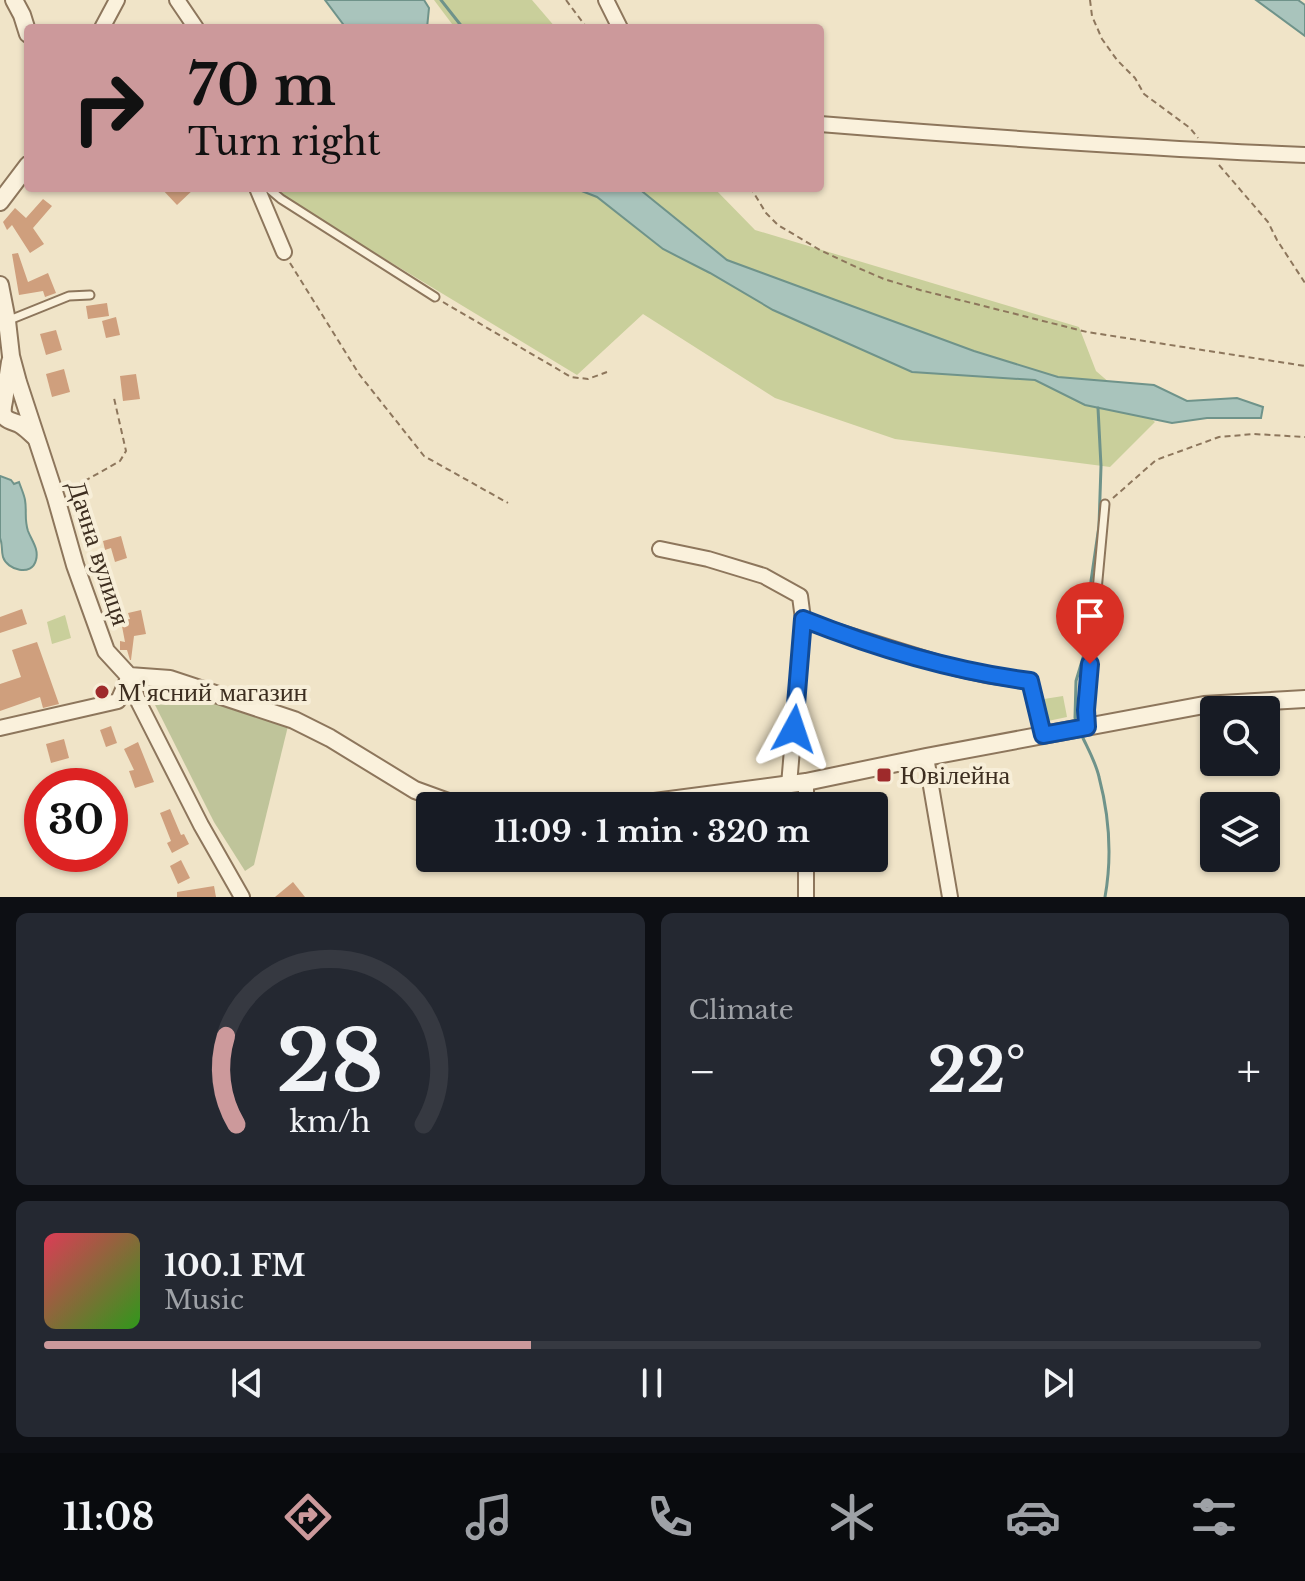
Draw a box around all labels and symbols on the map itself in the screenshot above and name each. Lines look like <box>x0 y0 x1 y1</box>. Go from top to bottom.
street label: Дачна вулиця <box>61 477 137 629</box>
pin <box>1056 582 1124 664</box>
place label: М'ясний магазин <box>118 676 308 708</box>
marker: М'ясний магазин <box>93 683 111 701</box>
position arrow <box>752 687 836 771</box>
place label: Ювілейна <box>900 759 1011 791</box>
marker: Ювілейна <box>875 766 893 784</box>
speed limit sign: 30 <box>24 768 128 872</box>

